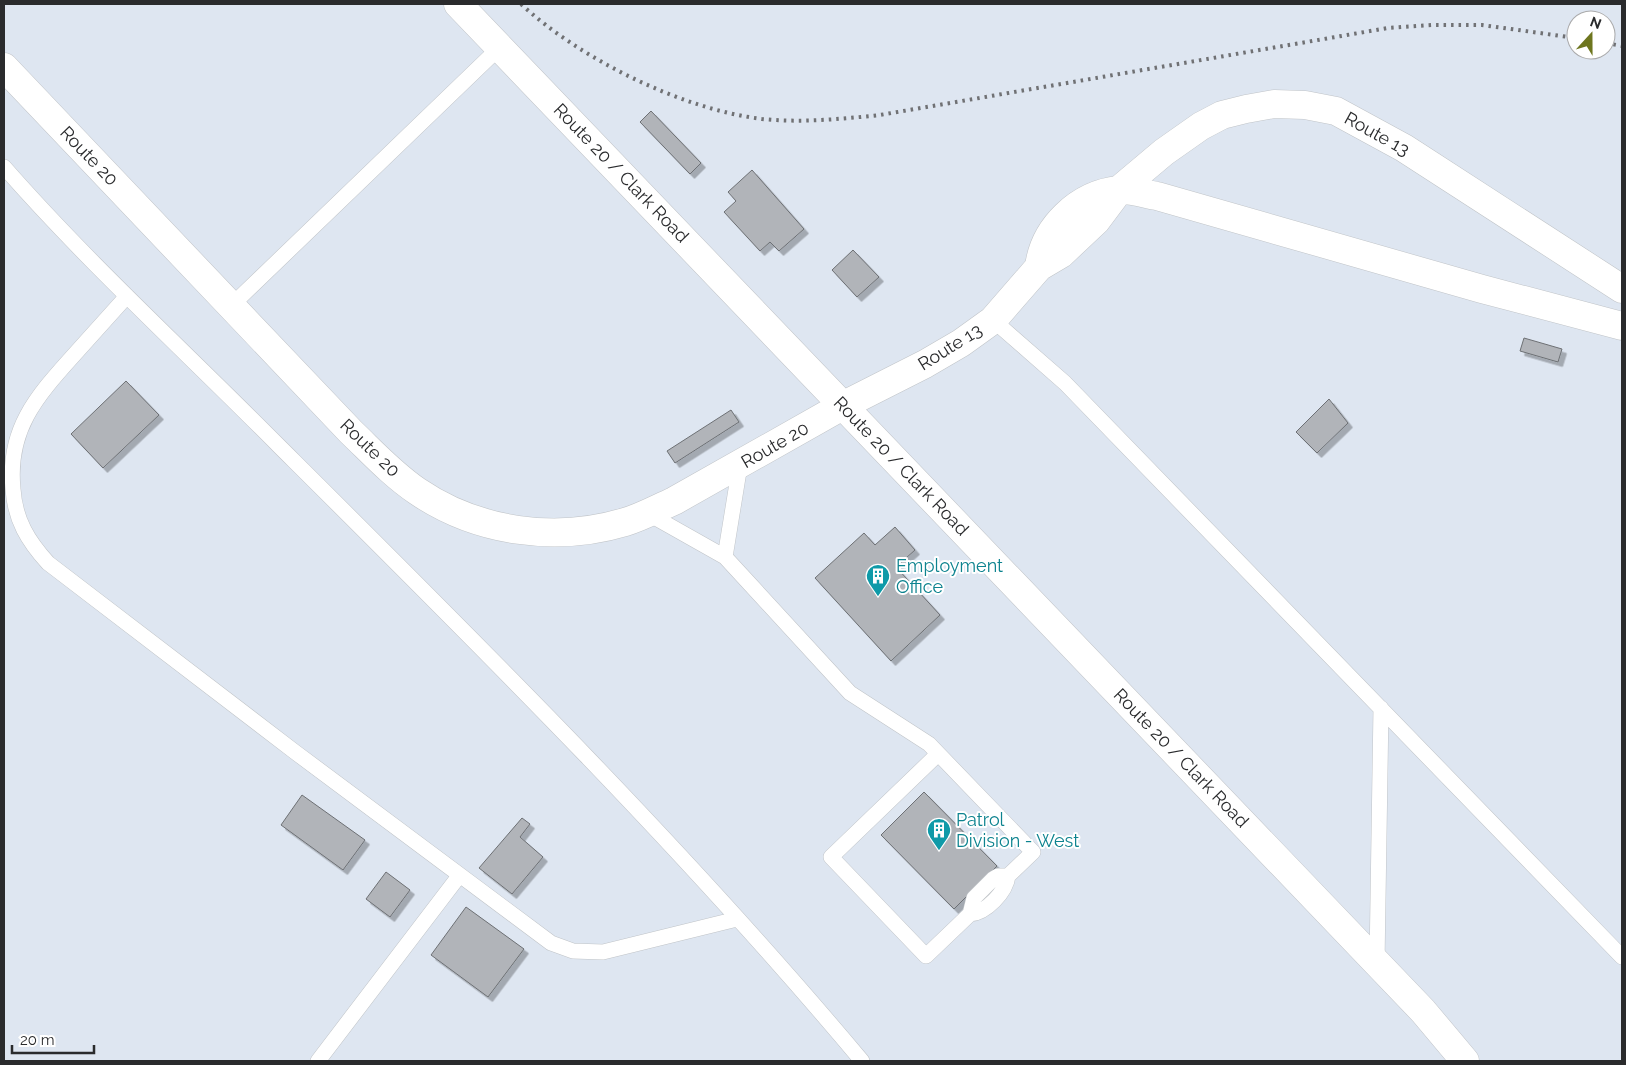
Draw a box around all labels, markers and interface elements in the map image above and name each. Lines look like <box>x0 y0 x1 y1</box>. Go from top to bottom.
north arrow <box>1566 10 1616 60</box>
text: N <box>1588 13 1604 32</box>
street label: Route 20 / Clark Road <box>550 99 693 246</box>
street label: Route 13 <box>1341 107 1413 160</box>
street label: Route 20 <box>56 122 123 190</box>
street label: Route 13 <box>914 319 985 374</box>
street label: Route 20 / Clark Road <box>830 392 973 539</box>
street label: Route 20 <box>336 414 404 481</box>
street label: Route 20 <box>737 417 812 472</box>
place label: Employment Office <box>896 555 1003 597</box>
building icon: Employment Office <box>865 563 891 597</box>
street label: Route 20 / Clark Road <box>1110 684 1253 831</box>
place label: Patrol Division - West <box>956 809 1079 851</box>
building icon: Patrol Division - West <box>926 817 952 851</box>
scale bar <box>12 1022 95 1054</box>
text: 20 m <box>20 1031 55 1049</box>

